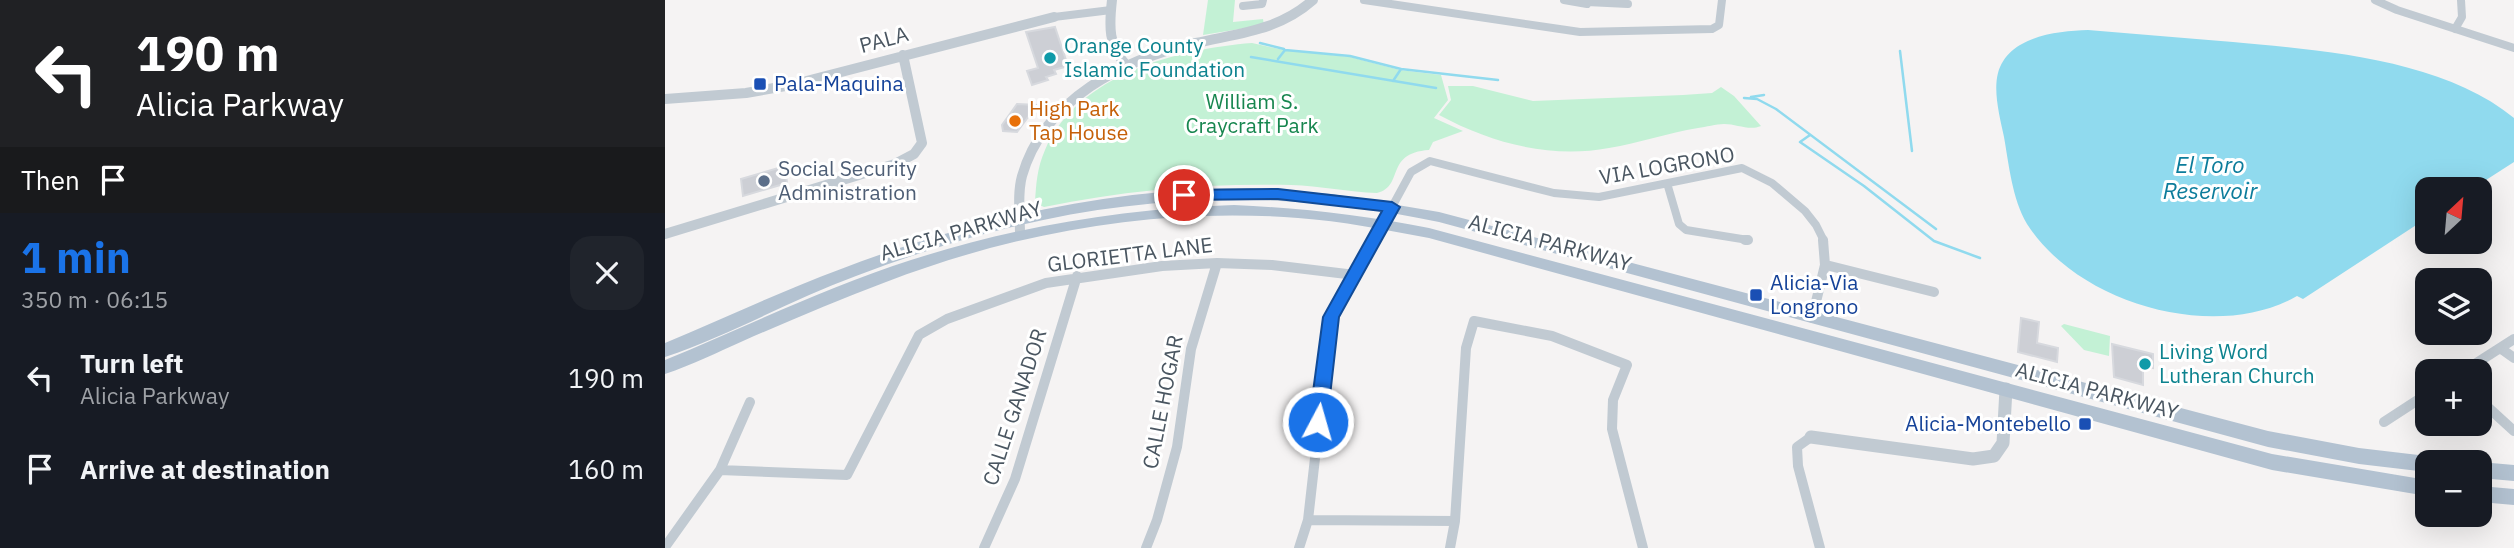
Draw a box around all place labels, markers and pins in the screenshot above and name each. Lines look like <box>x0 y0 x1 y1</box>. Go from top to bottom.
place label: Orange County Islamic Foundation <box>1064 31 1245 83</box>
marker: Orange County Islamic Foundation <box>1042 50 1058 66</box>
place label: Pala-Maquina <box>774 69 904 97</box>
marker: Pala-Maquina <box>752 76 768 92</box>
place label: High Park Tap House <box>1029 94 1128 146</box>
marker: High Park Tap House <box>1007 113 1023 129</box>
place label: Social Security Administration <box>778 154 917 206</box>
pin <box>1154 165 1214 225</box>
marker: Social Security Administration <box>756 173 772 189</box>
place label: Alicia-Via Longrono <box>1770 268 1858 320</box>
marker: Alicia-Via Longrono <box>1748 287 1764 303</box>
place label: Living Word Lutheran Church <box>2159 337 2315 389</box>
marker: Living Word Lutheran Church <box>2137 356 2153 372</box>
place label: Alicia-Montebello <box>1905 409 2071 437</box>
marker: Alicia-Montebello <box>2077 416 2093 432</box>

